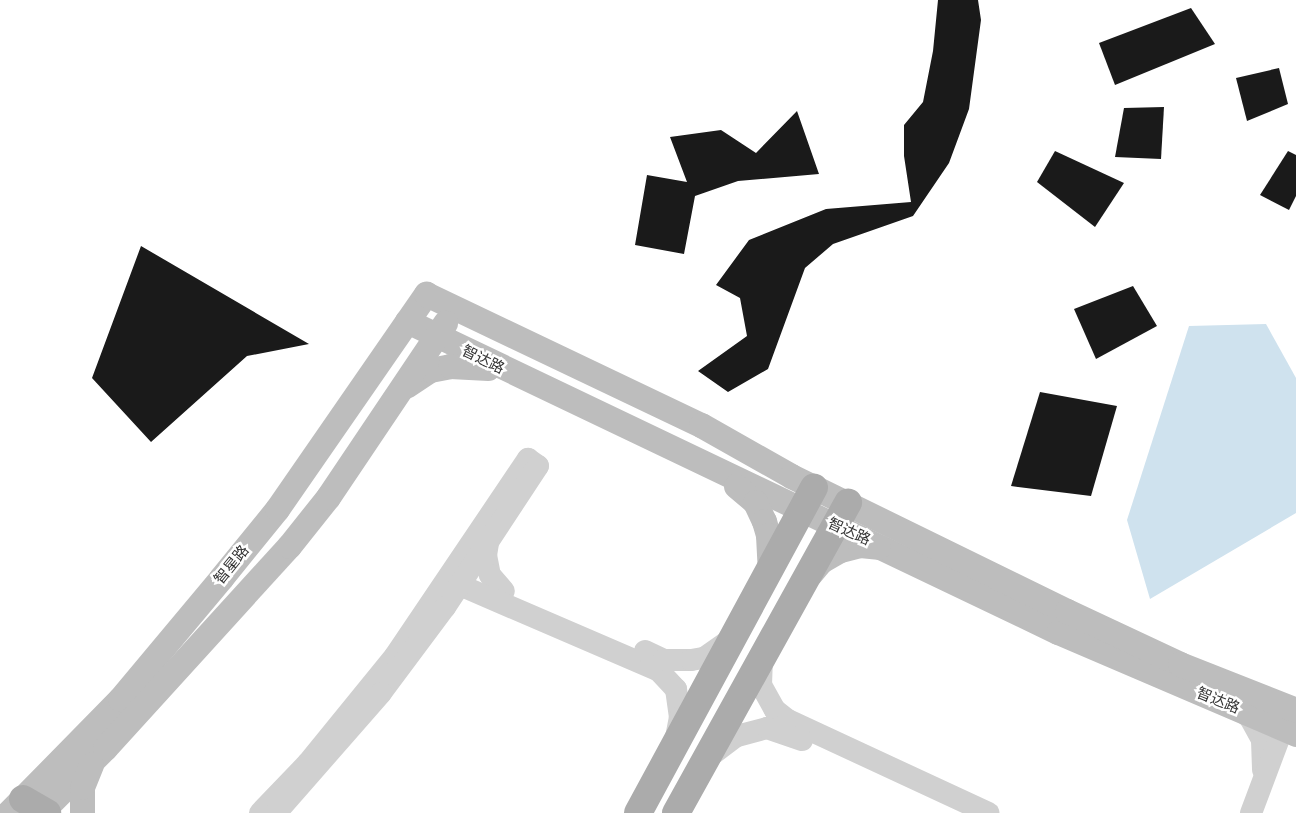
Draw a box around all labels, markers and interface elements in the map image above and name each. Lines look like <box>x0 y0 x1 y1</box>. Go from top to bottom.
street label: 智达路 <box>459 342 507 378</box>
street label: 智达路 <box>825 515 873 549</box>
street label: 智星路 <box>211 542 253 588</box>
street label: 智达路 <box>1194 684 1242 718</box>

